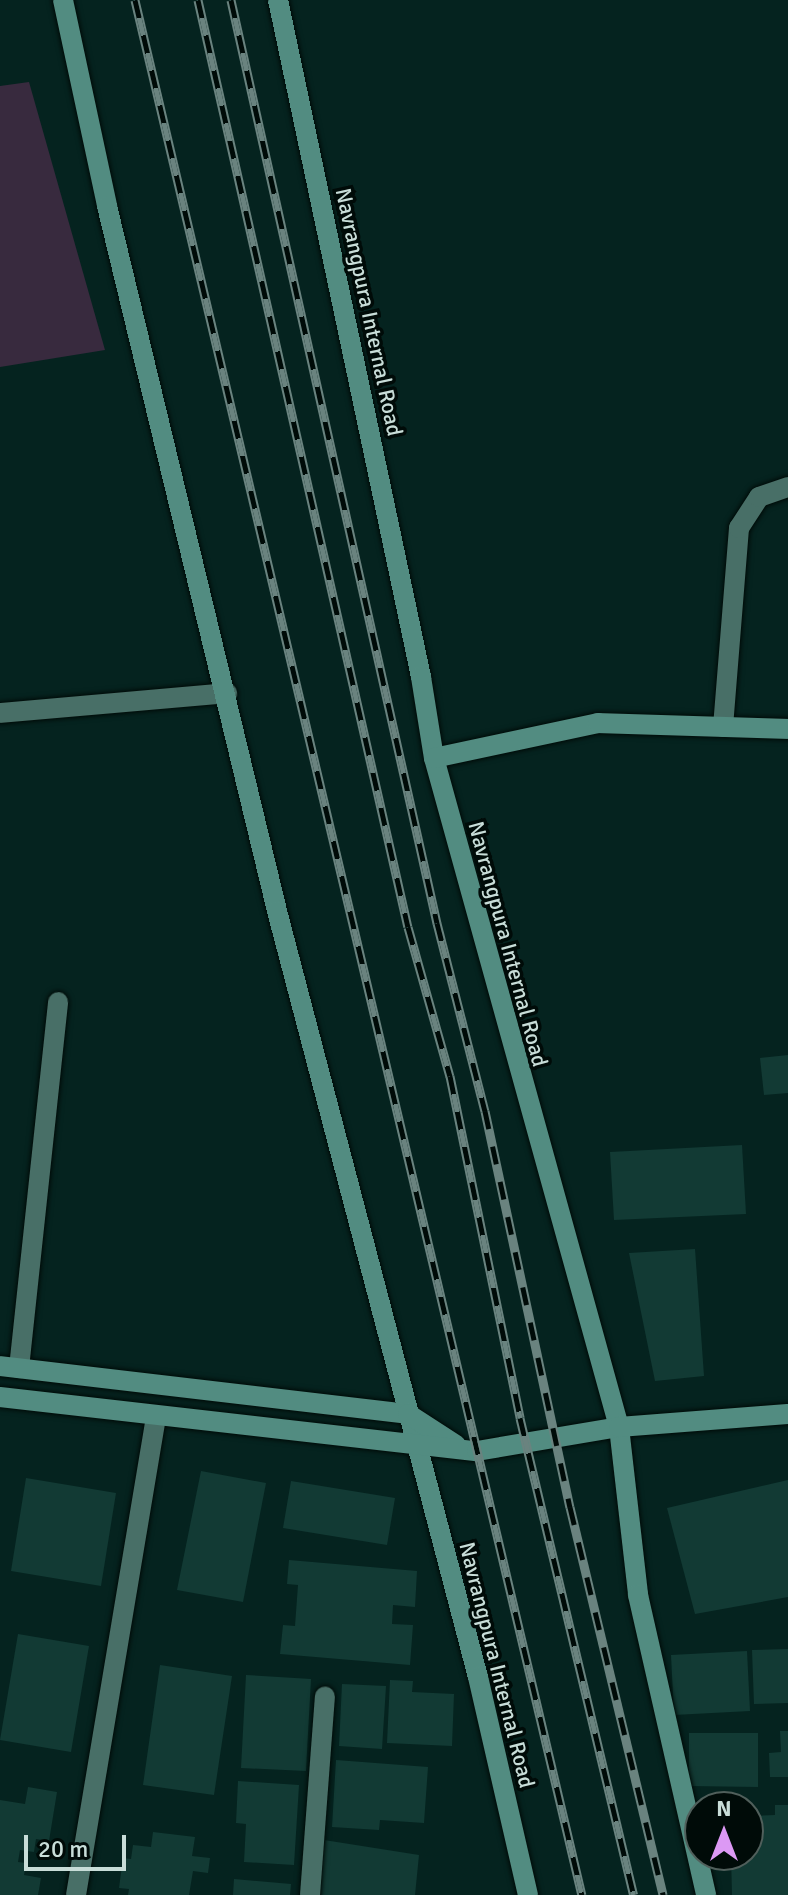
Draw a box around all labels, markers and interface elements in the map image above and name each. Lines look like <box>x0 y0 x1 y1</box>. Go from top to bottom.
street label: Navrangpura Internal Road <box>330 186 408 438</box>
street label: Navrangpura Internal Road <box>463 819 553 1069</box>
street label: Navrangpura Internal Road <box>454 1539 540 1791</box>
north arrow <box>684 1791 764 1871</box>
text: N <box>716 1795 732 1822</box>
scale bar <box>28 1819 130 1869</box>
text: 20 m <box>38 1834 88 1864</box>

